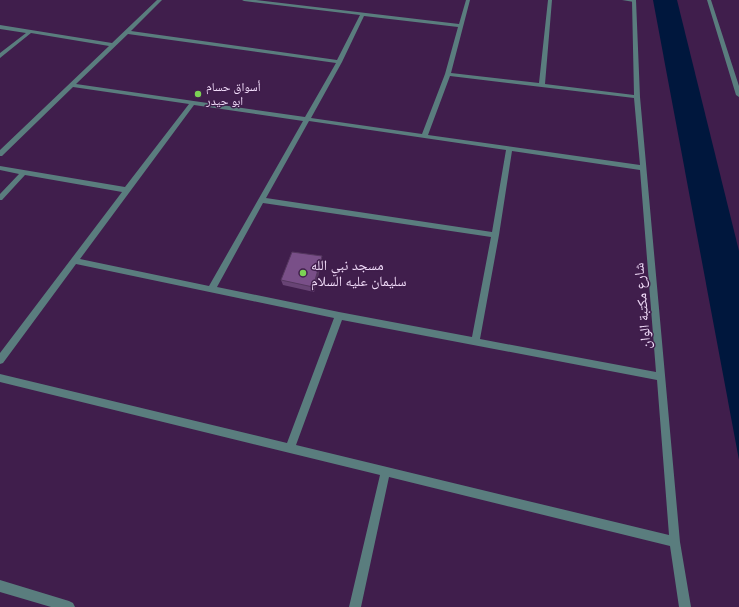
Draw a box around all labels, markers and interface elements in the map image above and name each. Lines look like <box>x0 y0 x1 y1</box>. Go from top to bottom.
place label: أسواق حسام ابو حيدر <box>205 79 261 108</box>
marker: أسواق حسام ابو حيدر <box>193 89 203 99</box>
place label: مسجد نبي الله سليمان عليه السلام <box>311 256 406 291</box>
street label: شارع مكتبة الوان <box>629 262 656 350</box>
marker: مسجد نبي الله سليمان عليه السلام <box>298 268 308 278</box>

